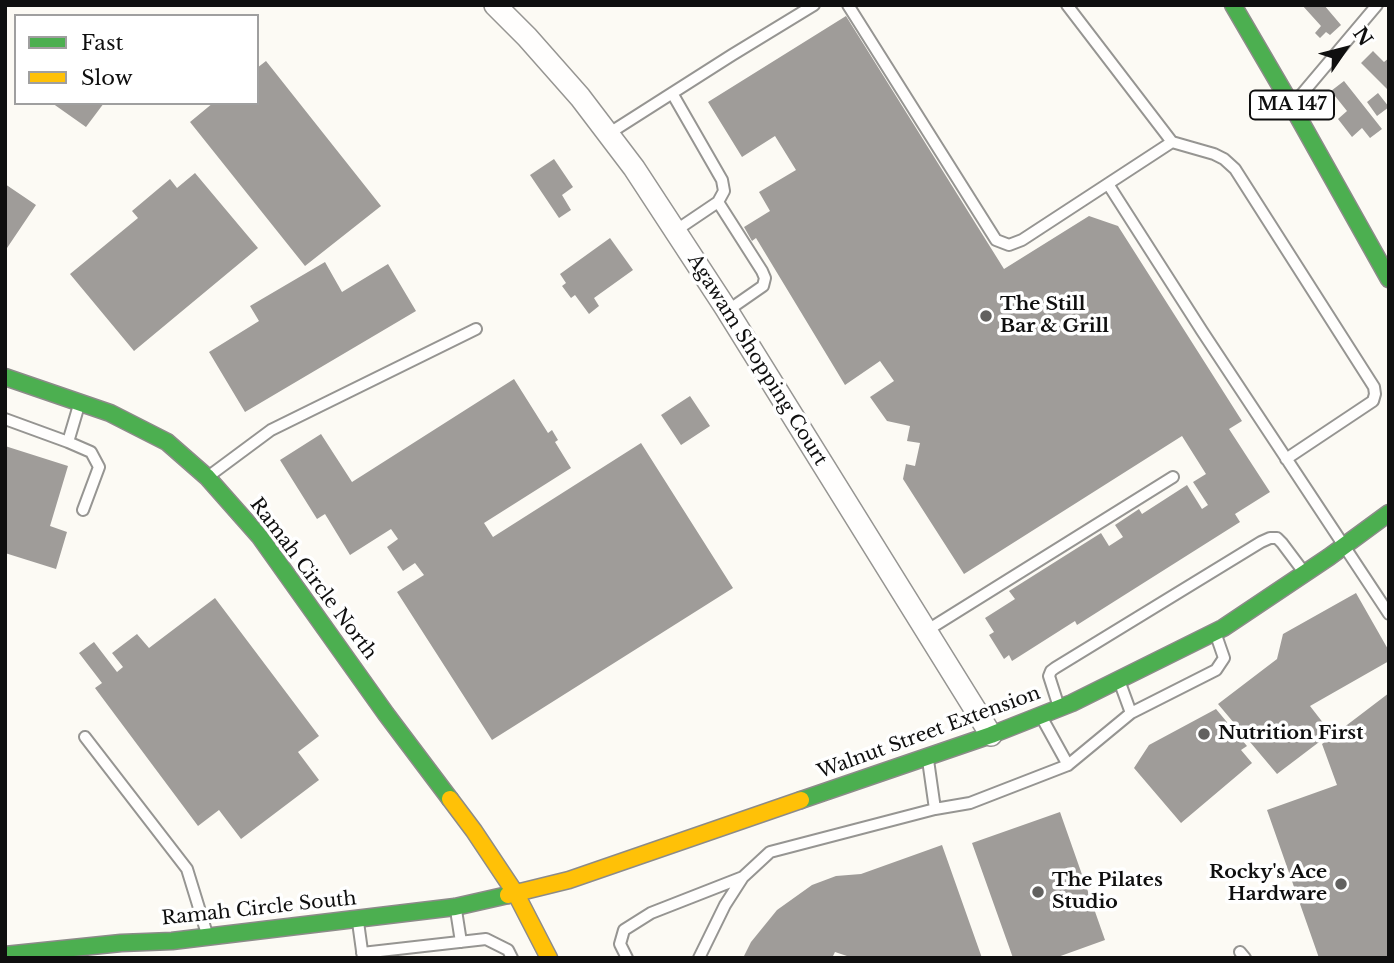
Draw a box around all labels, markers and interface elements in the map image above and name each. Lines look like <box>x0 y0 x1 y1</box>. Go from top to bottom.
legend <box>14 14 259 105</box>
north arrow <box>1310 14 1380 84</box>
text: N <box>1348 23 1377 51</box>
text: Fast <box>81 30 123 56</box>
text: Slow <box>81 65 133 91</box>
road number: MA 147 <box>1250 90 1334 120</box>
street label: Agawam Shopping Court <box>682 250 832 470</box>
place label: The Still Bar & Grill <box>1000 294 1109 338</box>
marker: The Still Bar & Grill <box>978 308 994 324</box>
street label: Ramah Circle North <box>245 494 381 664</box>
street label: Walnut Street Extension <box>814 682 1044 784</box>
place label: Nutrition First <box>1218 723 1363 745</box>
marker: Nutrition First <box>1196 726 1212 742</box>
place label: Rocky's Ace Hardware <box>1209 862 1327 906</box>
place label: The Pilates Studio <box>1052 870 1163 914</box>
marker: Rocky's Ace Hardware <box>1333 876 1349 892</box>
marker: The Pilates Studio <box>1030 884 1046 900</box>
street label: Ramah Circle South <box>160 887 358 931</box>

